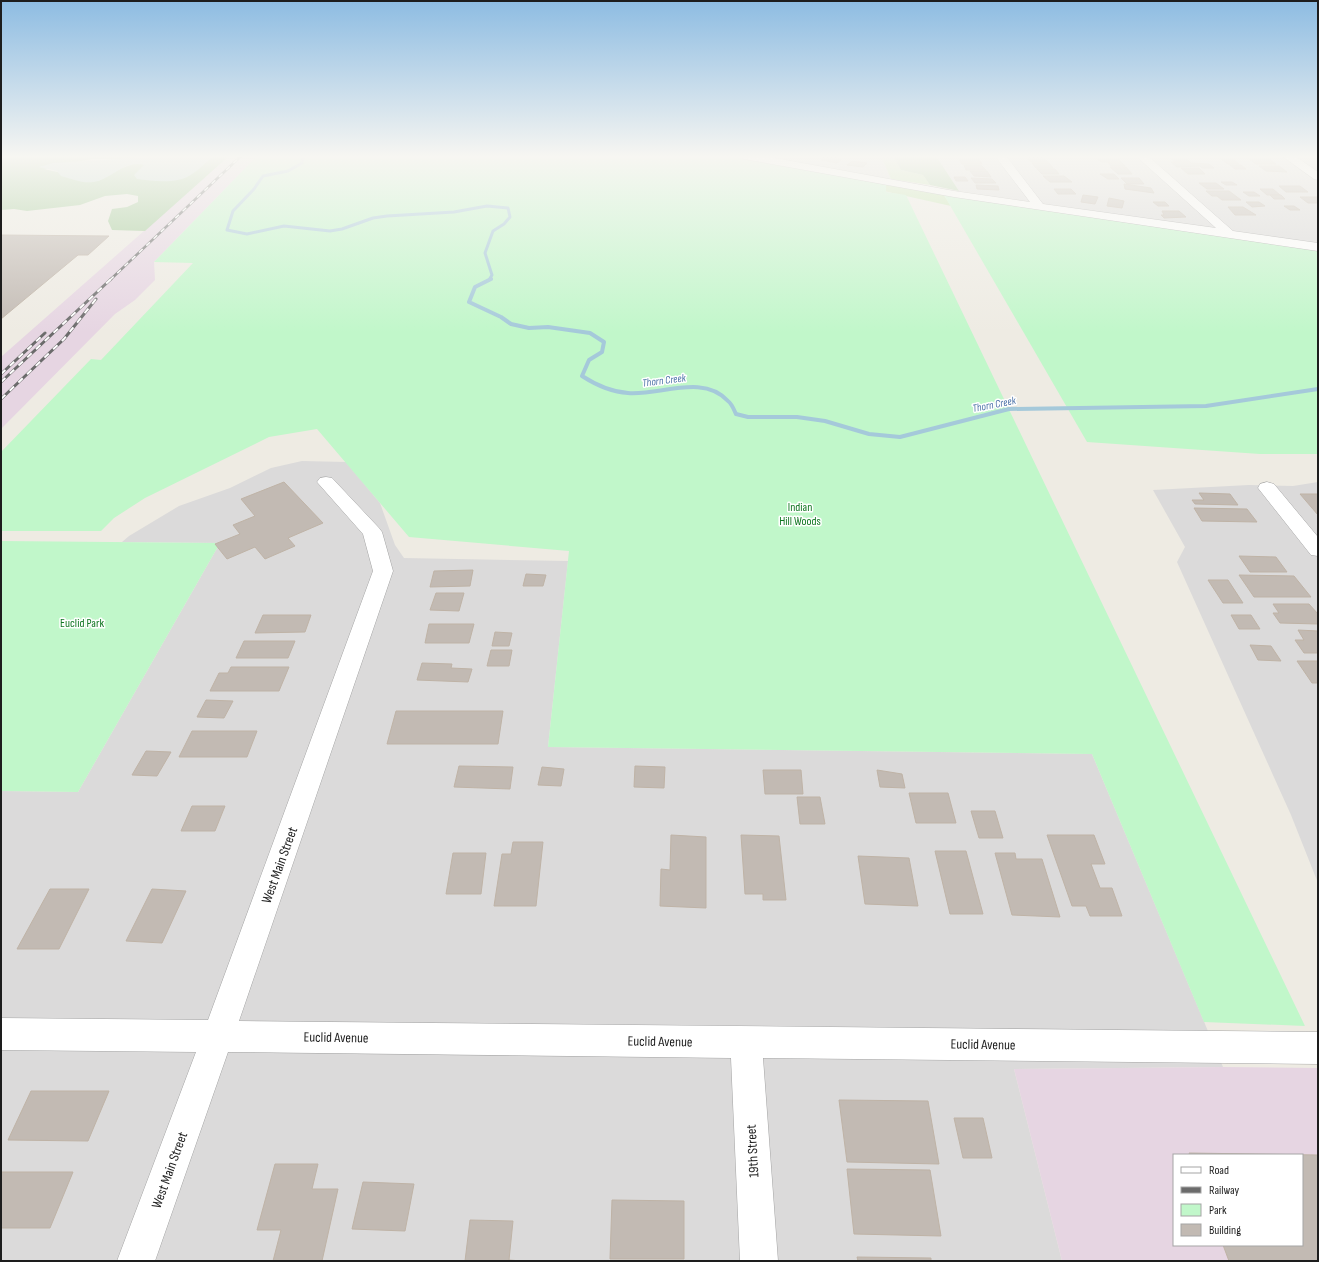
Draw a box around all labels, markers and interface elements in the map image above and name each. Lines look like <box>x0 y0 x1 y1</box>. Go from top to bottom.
water label: Thorn Creek <box>642 371 687 390</box>
water label: Thorn Creek <box>971 394 1018 415</box>
park label: Indian Hill Woods <box>779 500 821 529</box>
park label: Euclid Park <box>60 616 104 631</box>
street label: West Main Street <box>258 825 301 906</box>
street label: Euclid Avenue <box>303 1028 369 1047</box>
street label: Euclid Avenue <box>627 1032 693 1051</box>
street label: Euclid Avenue <box>950 1035 1016 1054</box>
street label: 19th Street <box>743 1124 762 1178</box>
street label: West Main Street <box>148 1130 191 1211</box>
legend <box>1173 1154 1303 1246</box>
text: Road <box>1209 1163 1229 1178</box>
text: Railway <box>1209 1183 1240 1198</box>
text: Park <box>1209 1203 1227 1218</box>
text: Building <box>1209 1223 1241 1238</box>

